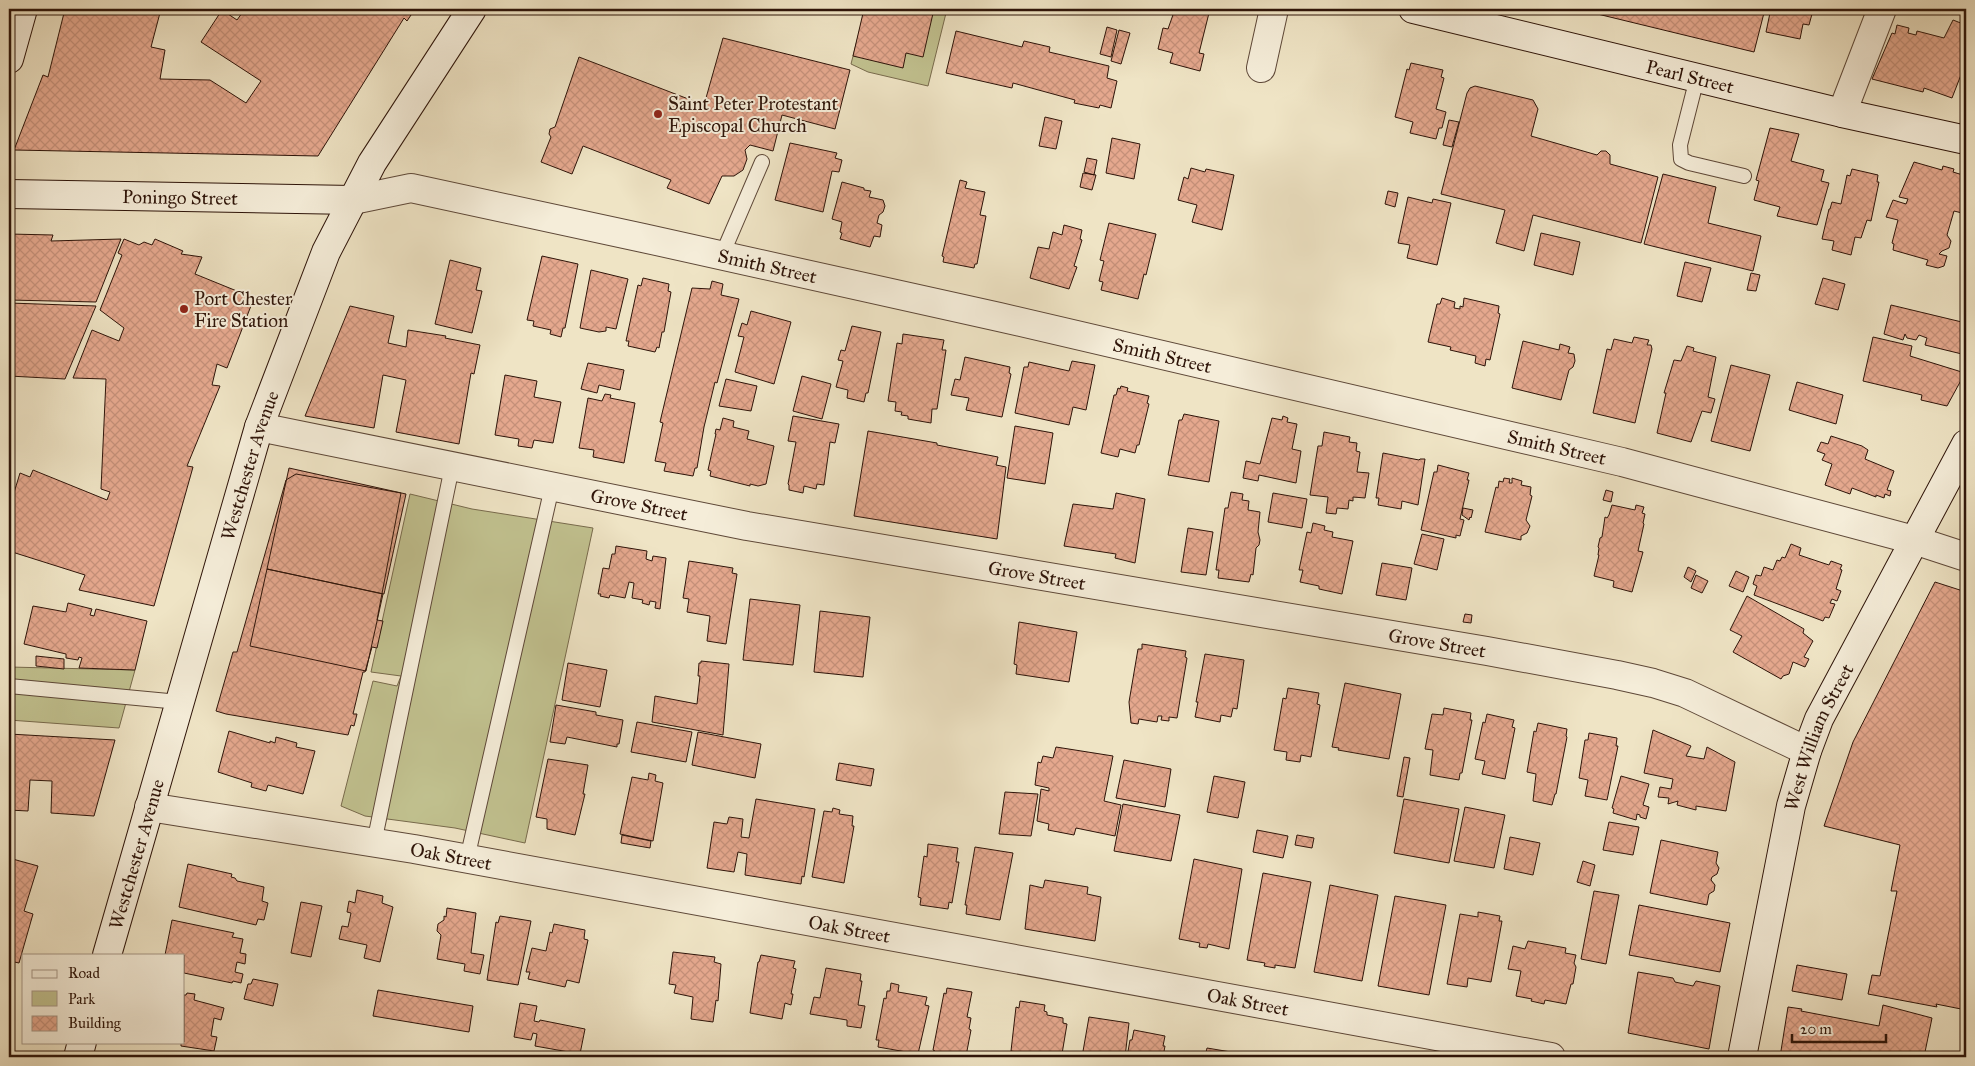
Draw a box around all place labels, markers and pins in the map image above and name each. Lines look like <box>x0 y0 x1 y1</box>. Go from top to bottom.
place label: Saint Peter Protestant Episcopal Church <box>668 92 838 137</box>
marker: Saint Peter Protestant Episcopal Church <box>652 108 664 120</box>
place label: Port Chester Fire Station <box>194 287 293 332</box>
marker: Port Chester Fire Station <box>178 303 190 315</box>

